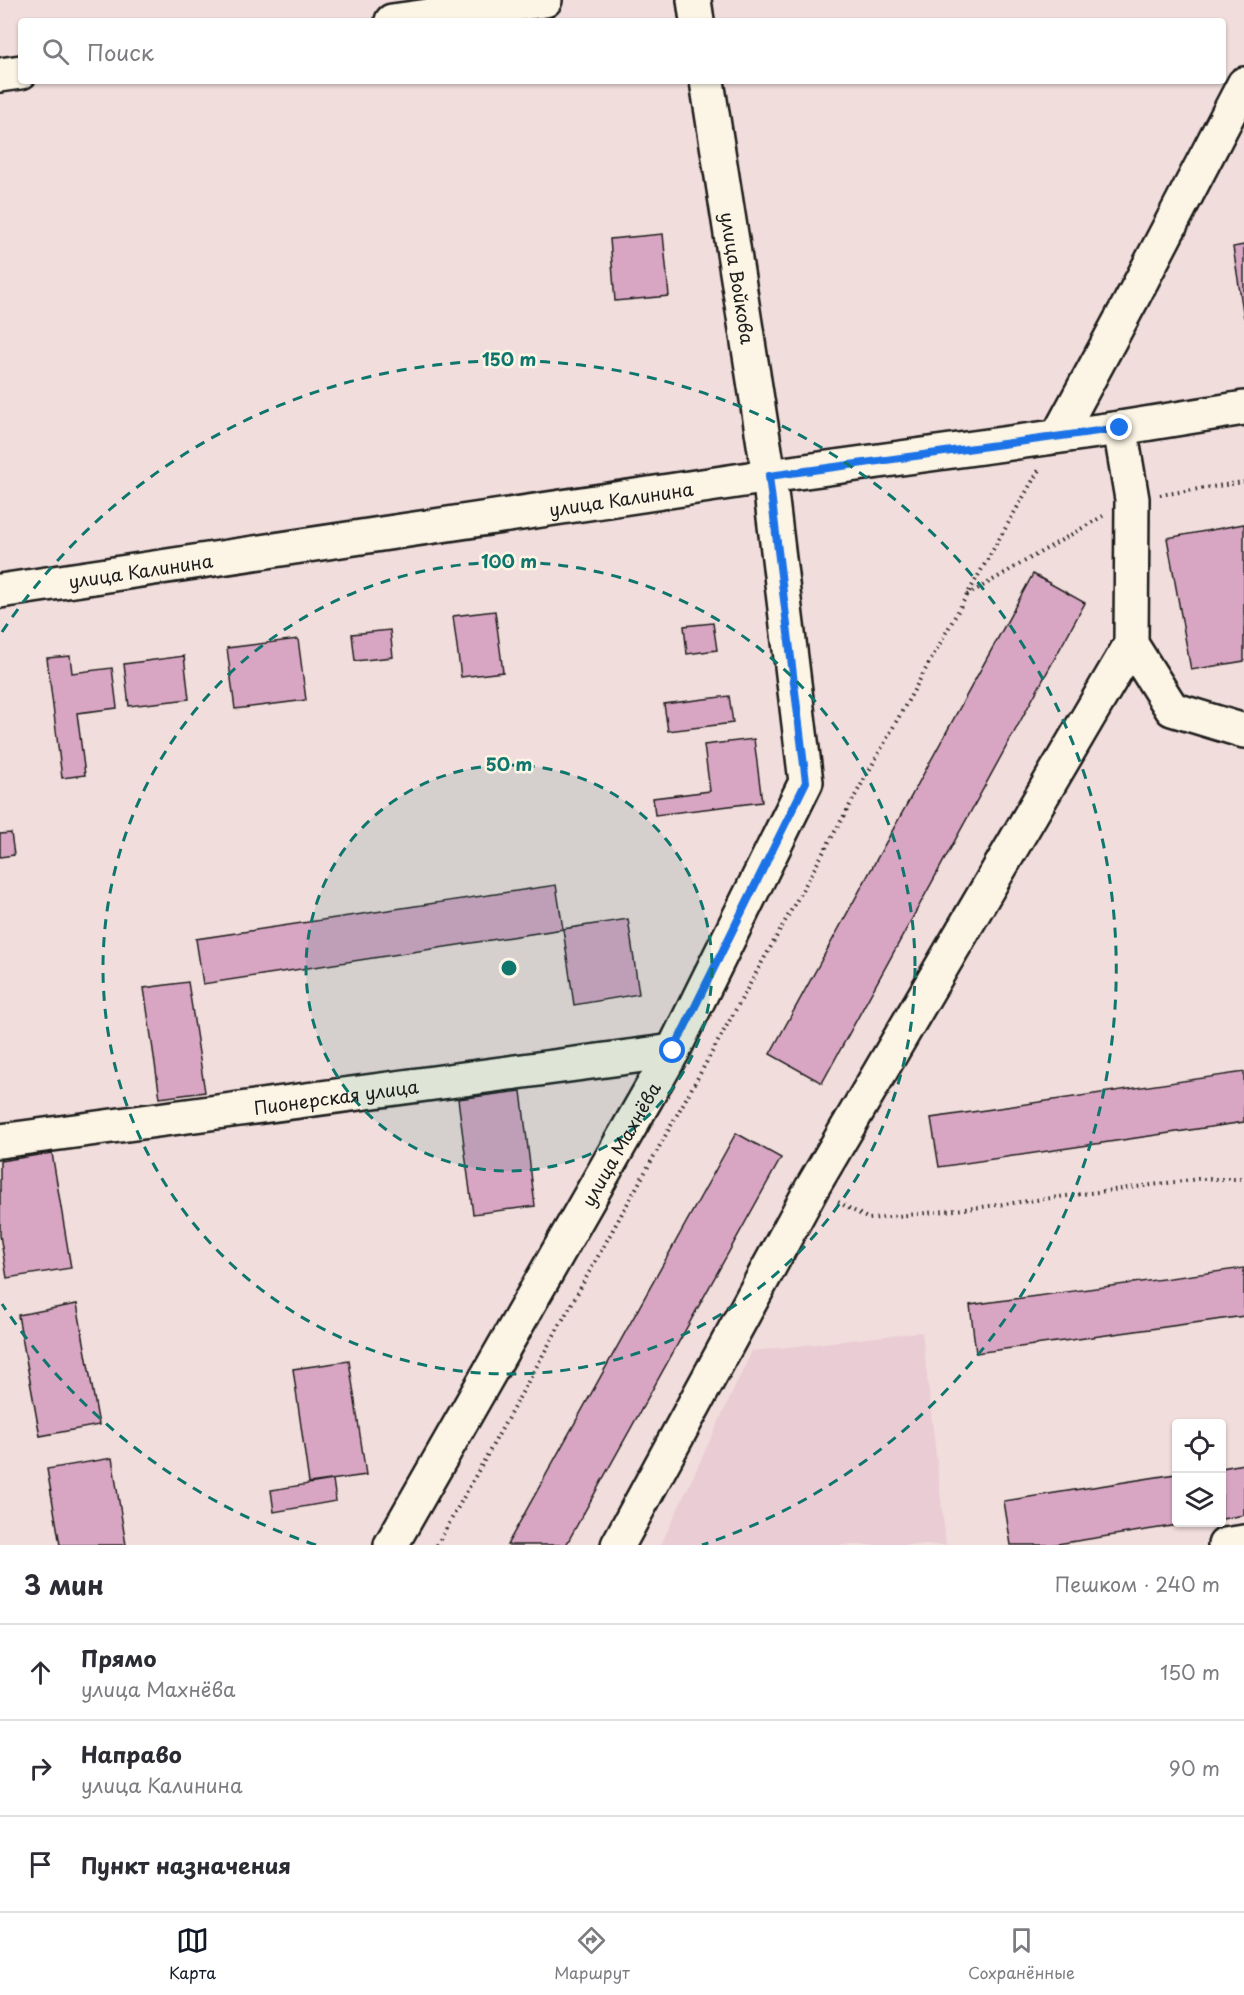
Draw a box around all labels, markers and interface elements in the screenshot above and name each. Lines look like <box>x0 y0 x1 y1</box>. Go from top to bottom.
search box <box>18 18 1226 84</box>
icon: search <box>39 35 72 68</box>
text: Поиск <box>87 35 154 68</box>
street label: улица Войкова <box>714 210 762 347</box>
text: 150 m <box>482 345 536 372</box>
route end <box>1106 414 1132 440</box>
street label: улица Калинина <box>547 474 696 522</box>
street label: улица Калинина <box>66 546 215 594</box>
text: 100 m <box>481 547 537 574</box>
text: 50 m <box>486 750 532 777</box>
centre of rings <box>499 958 519 978</box>
route start <box>659 1037 685 1063</box>
street label: Пионерская улица <box>252 1072 421 1120</box>
street label: улица Махнёва <box>574 1076 667 1211</box>
map controls <box>1172 1419 1226 1527</box>
button: locate <box>1172 1419 1226 1473</box>
button: layers <box>1172 1473 1226 1527</box>
text: 3 мин <box>24 1565 104 1604</box>
text: Пешком · 240 m <box>1055 1569 1220 1599</box>
text: Прямо <box>81 1641 156 1674</box>
icon: ahead <box>24 1656 57 1689</box>
text: 150 m <box>1160 1657 1220 1687</box>
text: улица Махнёва <box>81 1674 235 1704</box>
text: Направо <box>81 1737 182 1770</box>
icon: right <box>24 1752 57 1785</box>
text: 90 m <box>1169 1753 1220 1783</box>
text: улица Калинина <box>81 1770 243 1800</box>
icon: arrive <box>24 1848 57 1881</box>
text: Пункт назначения <box>81 1848 291 1881</box>
tab: Карта <box>169 1924 216 1984</box>
tab: Маршрут <box>554 1924 630 1984</box>
tab: Сохранённые <box>968 1924 1075 1984</box>

